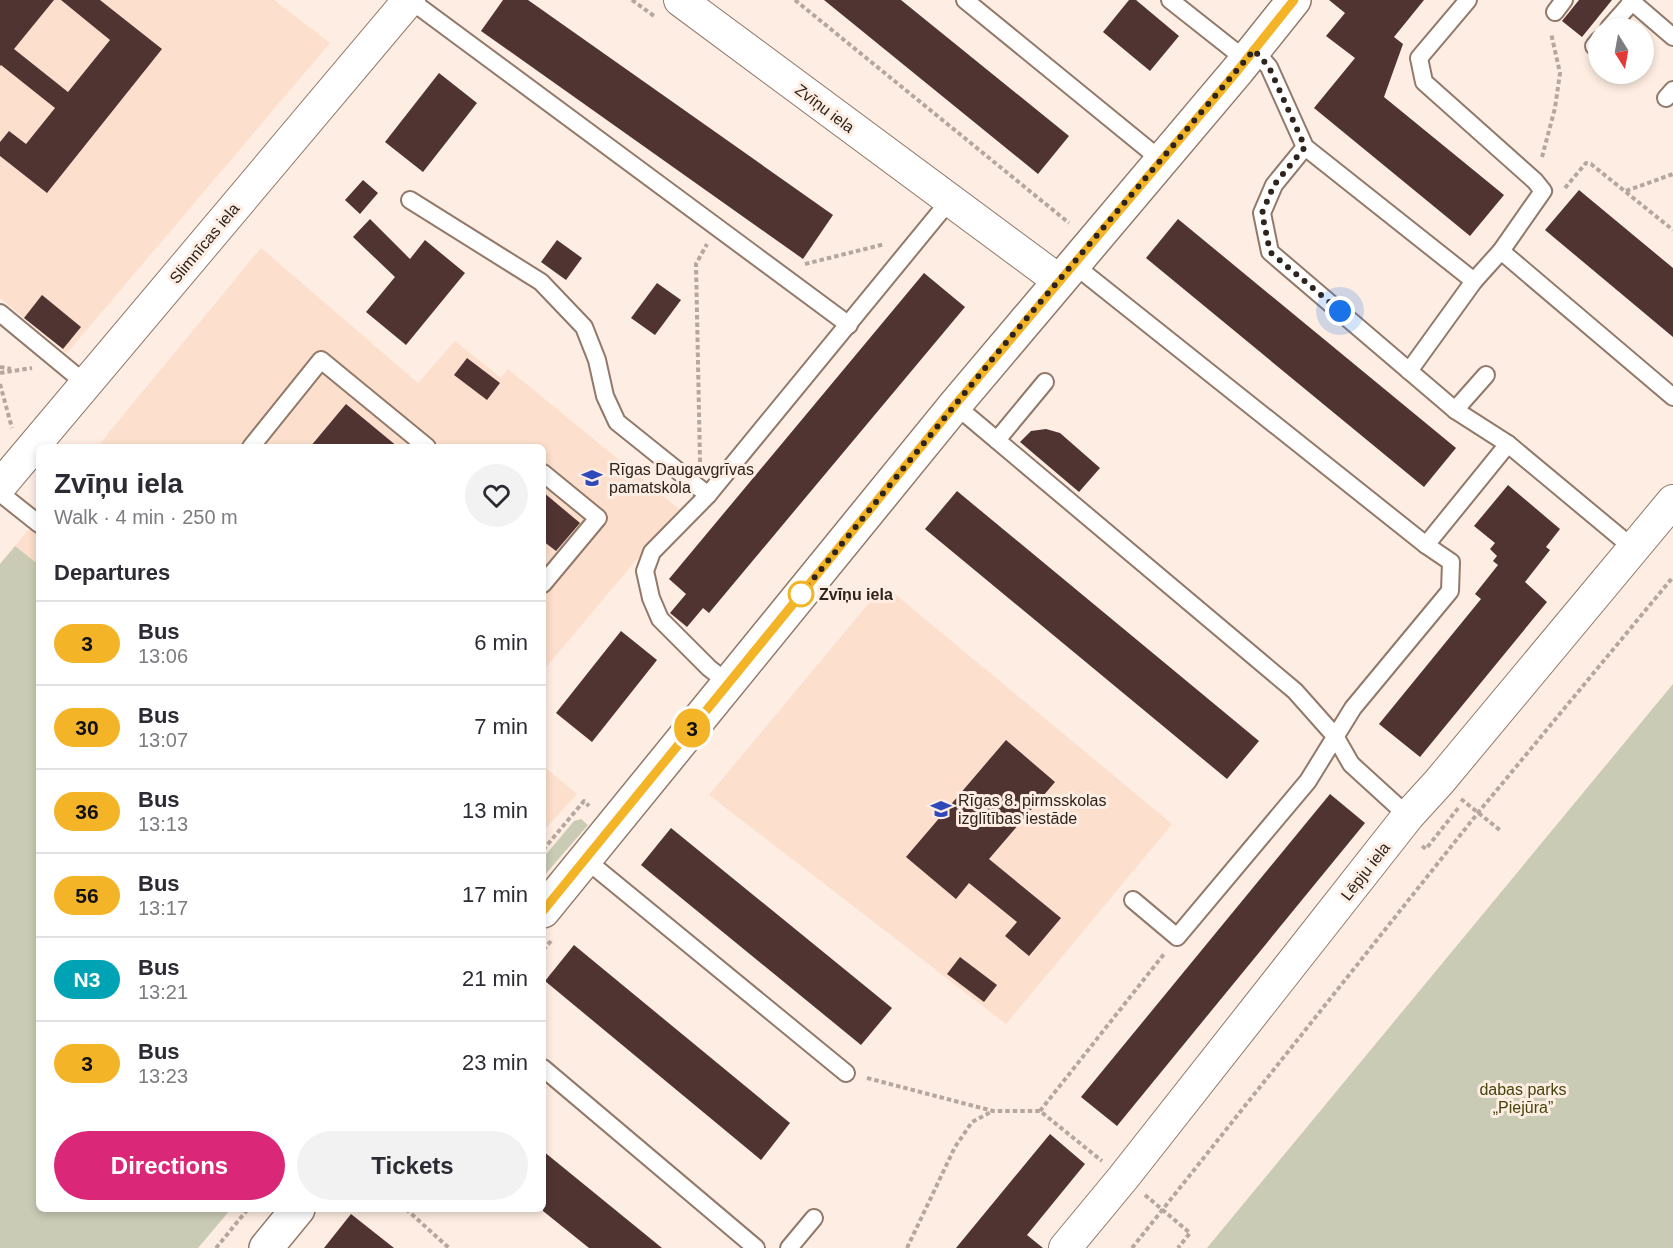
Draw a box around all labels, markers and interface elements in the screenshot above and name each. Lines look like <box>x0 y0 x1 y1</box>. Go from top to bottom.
north arrow <box>1588 18 1654 84</box>
map controls <box>1588 18 1654 84</box>
street label: Zvīņu iela <box>792 81 858 136</box>
street label: Slimnīcas iela <box>166 200 243 287</box>
your location <box>1325 296 1355 326</box>
place label: Rīgas Daugavgrīvas pamatskola <box>609 461 754 496</box>
button: heart <box>465 464 528 527</box>
school or university icon: Rīgas Daugavgrīvas pamatskola <box>580 466 604 490</box>
text: Zvīņu iela <box>54 468 183 499</box>
text: Walk · 4 min · 250 m <box>54 506 238 528</box>
text: Departures <box>54 560 170 585</box>
marker: Zvīņu iela <box>788 581 814 607</box>
place label: Zvīņu iela <box>819 586 893 603</box>
text: Bus <box>138 619 180 644</box>
text: 6 min <box>474 630 528 655</box>
text: 3 <box>81 632 93 655</box>
text: 13:06 <box>138 645 188 667</box>
text: Bus <box>138 703 180 728</box>
line badge: 3 <box>672 708 712 748</box>
text: 7 min <box>474 714 528 739</box>
text: 30 <box>75 716 99 739</box>
text: 3 <box>686 717 698 740</box>
text: 13:07 <box>138 729 188 751</box>
text: Bus <box>138 787 180 812</box>
place label: Rīgas 8. pirmsskolas izglītības iestāde <box>958 792 1107 827</box>
school or university icon: Rīgas 8. pirmsskolas izglītības iestāde <box>929 797 953 821</box>
text: 13 min <box>462 798 528 823</box>
text: 36 <box>75 800 99 823</box>
text: 13:13 <box>138 813 188 835</box>
street label: Lēpju iela <box>1338 839 1393 904</box>
text: Bus <box>138 871 180 896</box>
text: 17 min <box>462 882 528 907</box>
text: 56 <box>75 884 99 907</box>
text: 13:17 <box>138 897 188 919</box>
text: Bus <box>138 955 180 980</box>
text: 21 min <box>462 966 528 991</box>
text: N3 <box>74 968 100 991</box>
text: 13:21 <box>138 981 188 1003</box>
text: Bus <box>138 1039 180 1064</box>
text: 23 min <box>462 1050 528 1075</box>
text: 3 <box>81 1052 93 1075</box>
text: 13:23 <box>138 1065 188 1087</box>
park label: dabas parks „Piejūra” <box>1479 1081 1567 1116</box>
button: Directions <box>54 1131 285 1200</box>
button: Tickets <box>297 1131 528 1200</box>

